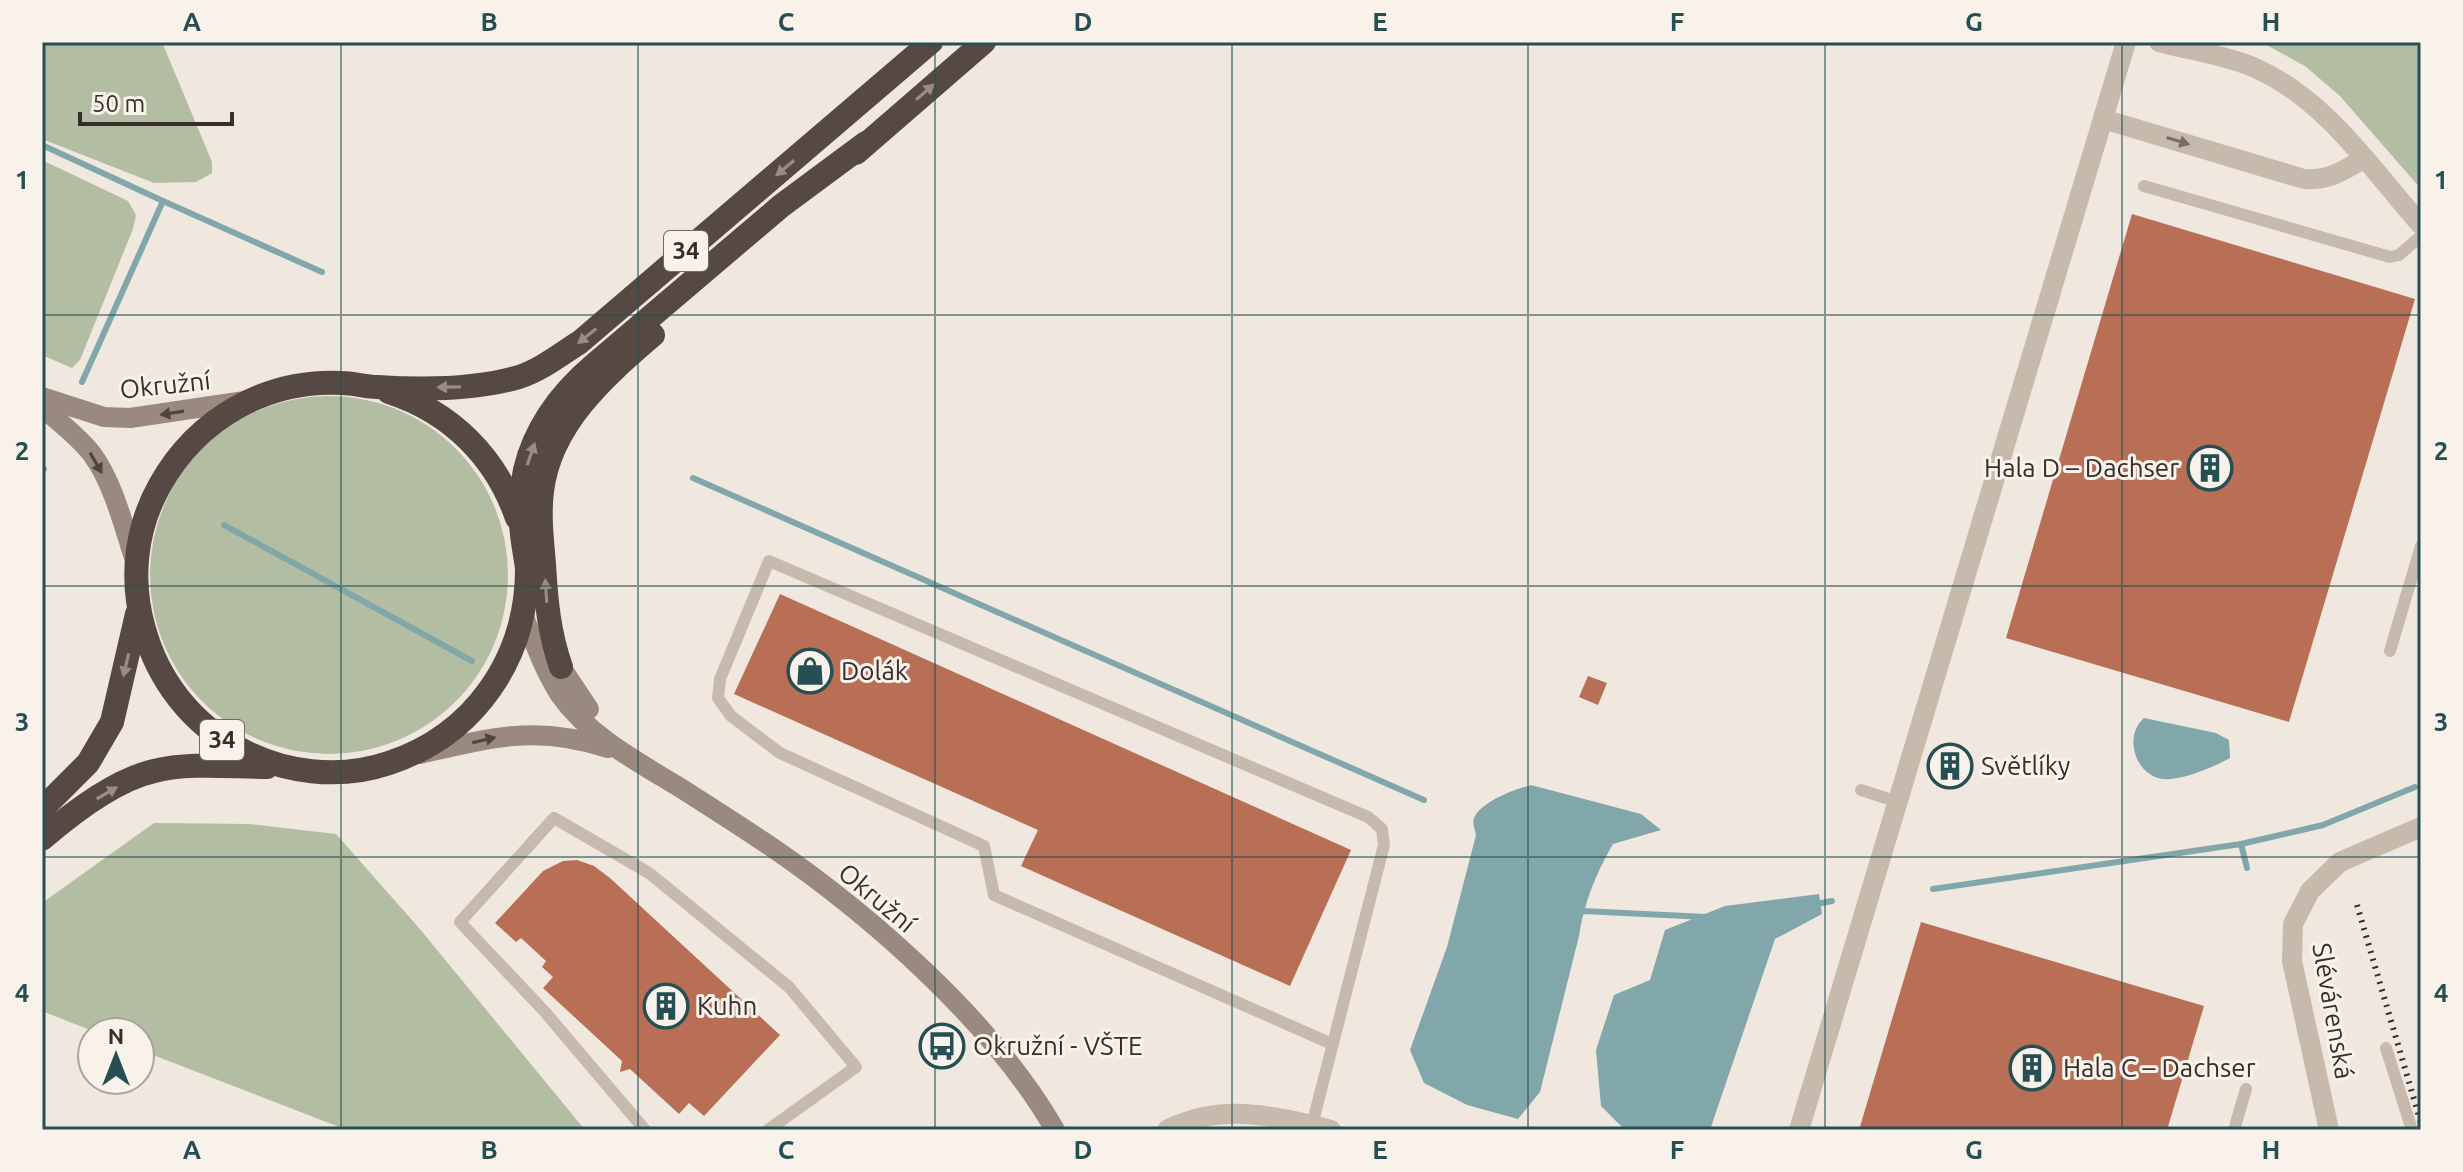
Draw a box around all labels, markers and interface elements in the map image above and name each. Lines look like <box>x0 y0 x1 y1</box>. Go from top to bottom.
text: A <box>183 7 202 36</box>
text: B <box>480 7 498 36</box>
text: C <box>778 7 795 36</box>
text: D <box>1074 7 1092 36</box>
text: E <box>1372 7 1388 36</box>
text: F <box>1670 7 1684 36</box>
text: G <box>1965 7 1983 36</box>
text: H <box>2262 7 2280 36</box>
scale bar <box>80 76 232 126</box>
one-way arrow <box>915 84 935 102</box>
text: 50 m <box>92 90 145 117</box>
one-way arrow <box>2166 135 2190 148</box>
one-way arrow <box>775 159 795 176</box>
text: 1 <box>15 165 29 194</box>
text: 1 <box>2434 165 2448 194</box>
road number: 34 <box>664 231 708 271</box>
one-way arrow <box>577 327 597 344</box>
street label: Okružní <box>118 365 212 404</box>
one-way arrow <box>436 381 461 393</box>
one-way arrow <box>159 407 184 420</box>
text: 2 <box>15 436 29 465</box>
text: 2 <box>2434 436 2448 465</box>
one-way arrow <box>525 442 537 466</box>
building icon: Hala D – Dachser <box>2186 444 2234 492</box>
one-way arrow <box>89 451 103 474</box>
place label: Hala D – Dachser <box>1984 453 2179 482</box>
one-way arrow <box>539 578 552 603</box>
shop icon: Dolák <box>786 647 834 695</box>
one-way arrow <box>119 653 132 678</box>
place label: Dolák <box>841 656 908 685</box>
text: 3 <box>15 707 29 736</box>
text: 3 <box>2434 707 2448 736</box>
road number: 34 <box>200 720 244 760</box>
one-way arrow <box>472 733 497 745</box>
building icon: Světlíky <box>1926 742 1974 790</box>
place label: Světlíky <box>1981 751 2070 780</box>
one-way arrow <box>96 786 118 800</box>
street label: Okružní <box>833 857 922 938</box>
street label: Slévárenská <box>2307 941 2360 1081</box>
text: 4 <box>15 978 29 1007</box>
text: 4 <box>2434 978 2448 1007</box>
building icon: Kuhn <box>642 982 690 1030</box>
place label: Kuhn <box>697 991 757 1020</box>
north arrow <box>76 1016 156 1096</box>
bus stop icon: Okružní - VŠTE <box>918 1022 966 1070</box>
text: N <box>108 1023 124 1048</box>
place label: Okružní - VŠTE <box>973 1031 1143 1060</box>
building icon: Hala C – Dachser <box>2008 1044 2056 1092</box>
place label: Hala C – Dachser <box>2063 1053 2256 1082</box>
text: A <box>183 1135 202 1164</box>
text: B <box>480 1135 498 1164</box>
text: C <box>778 1135 795 1164</box>
text: D <box>1074 1135 1092 1164</box>
text: E <box>1372 1135 1388 1164</box>
text: F <box>1670 1135 1684 1164</box>
text: G <box>1965 1135 1983 1164</box>
text: H <box>2262 1135 2280 1164</box>

